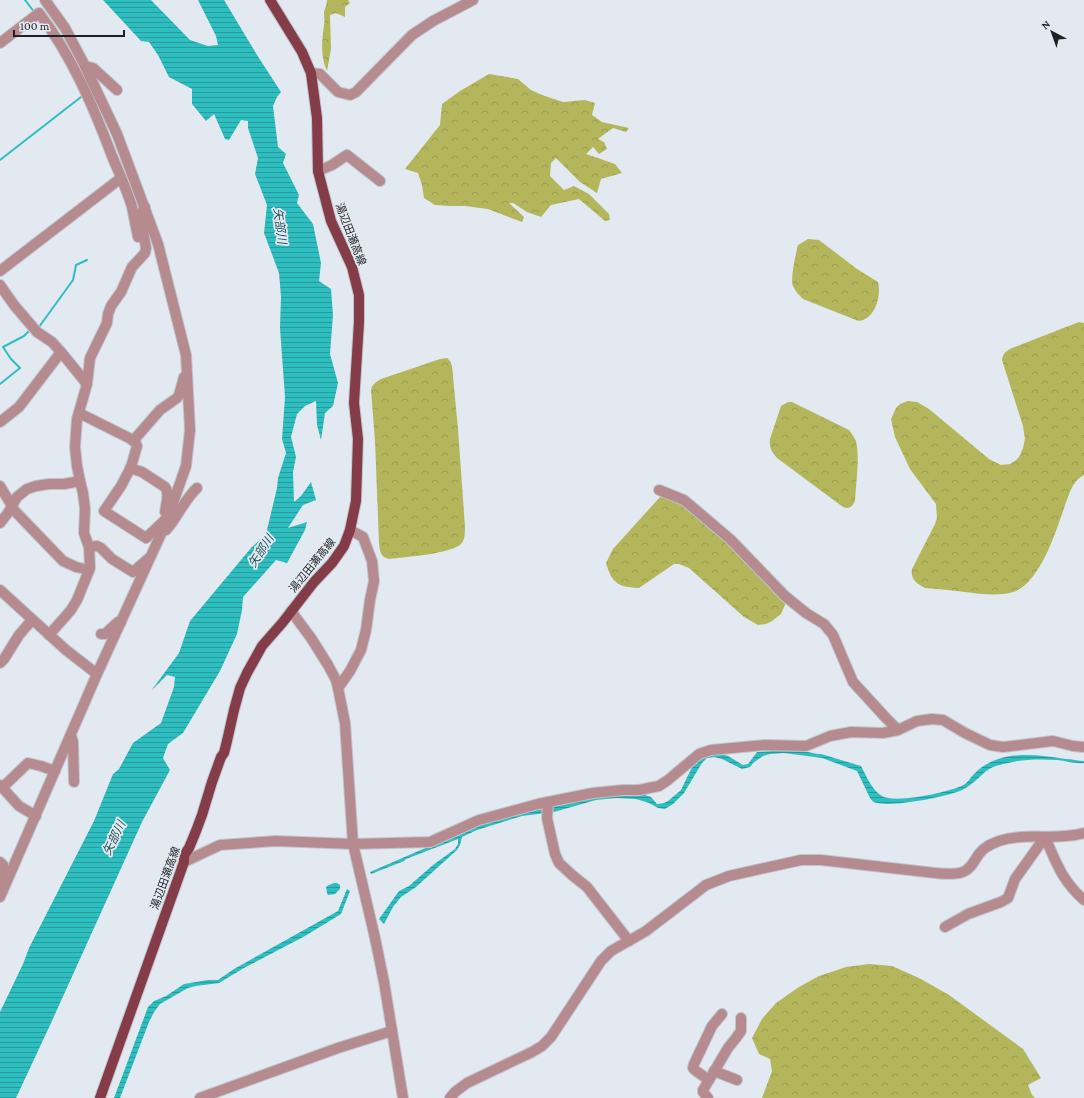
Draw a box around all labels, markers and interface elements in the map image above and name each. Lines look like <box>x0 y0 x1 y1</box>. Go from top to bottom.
scale bar <box>14 12 124 38</box>
north arrow <box>1032 12 1072 52</box>
text: N <box>1039 17 1053 31</box>
text: 100 m <box>20 19 50 33</box>
street label: 湯辺田瀬高線 <box>334 201 368 267</box>
water label: 矢部川 <box>271 207 289 247</box>
water label: 矢部川 <box>245 530 278 570</box>
street label: 湯辺田瀬高線 <box>287 536 337 594</box>
water label: 矢部川 <box>100 817 129 857</box>
street label: 湯辺田瀬高線 <box>148 845 182 911</box>

